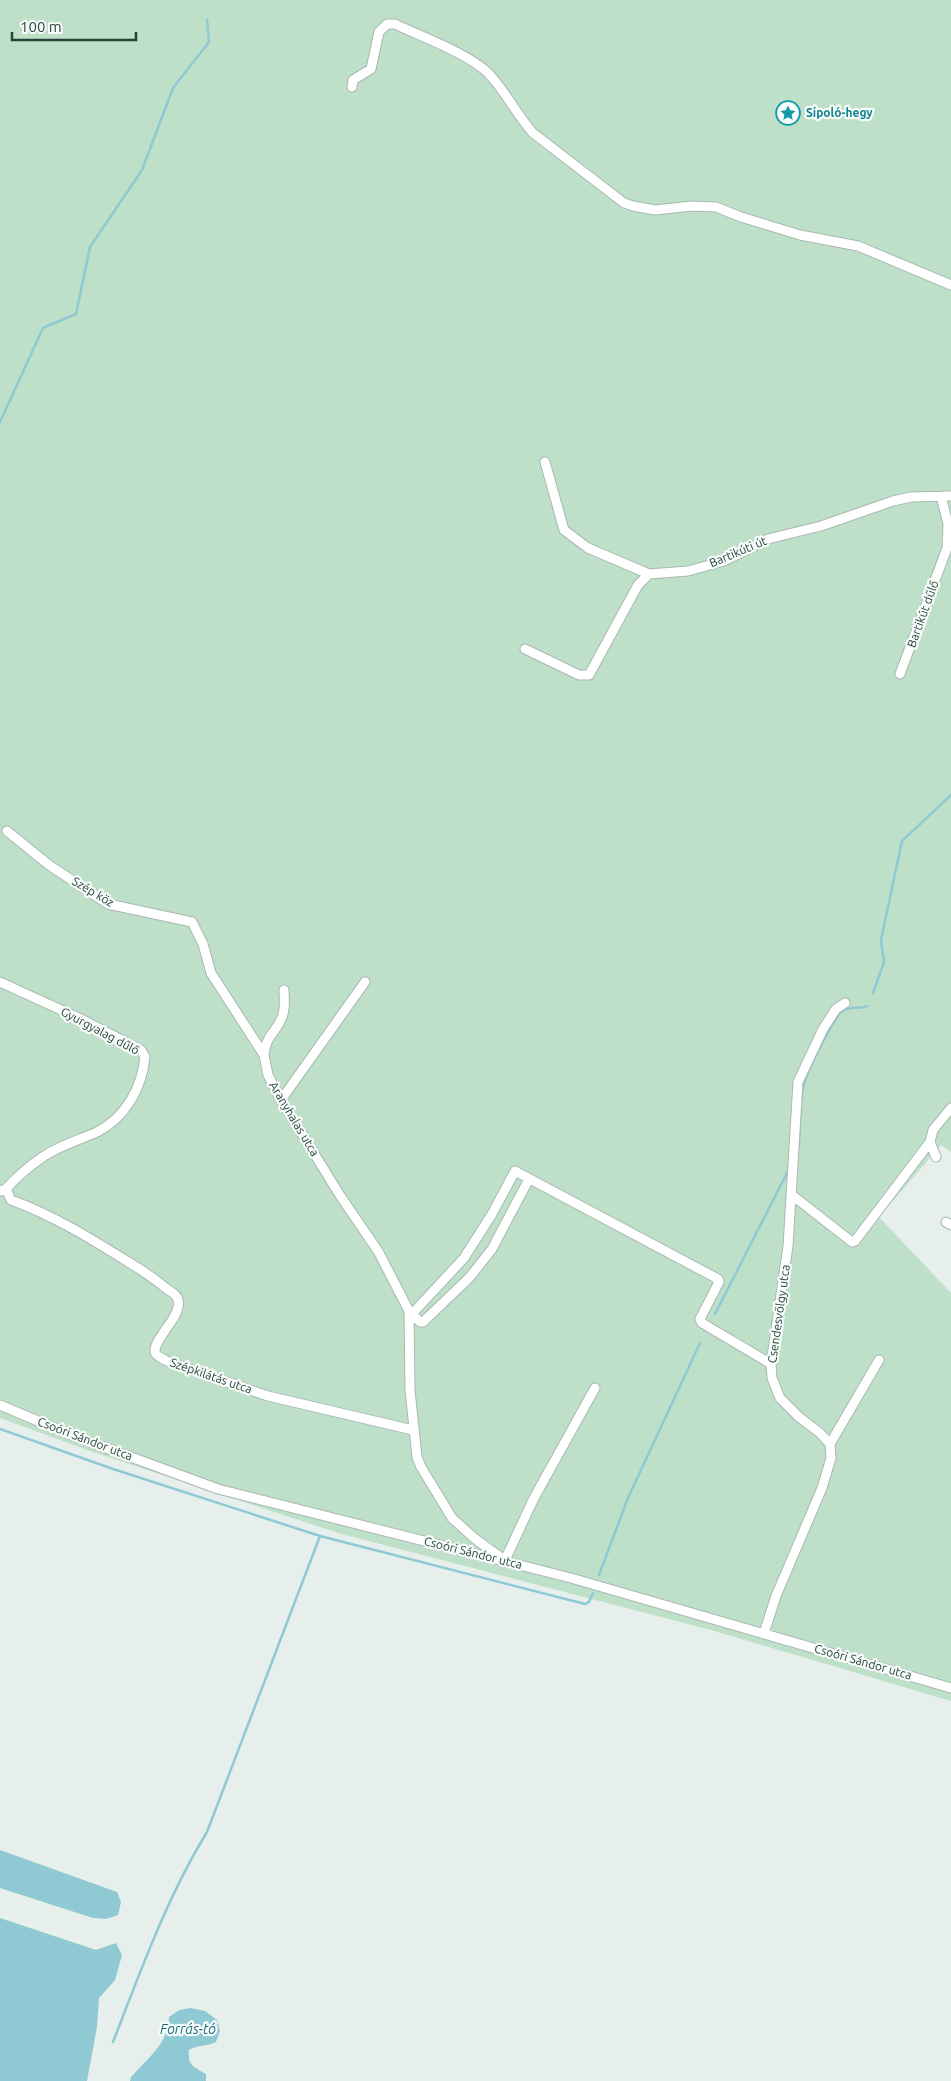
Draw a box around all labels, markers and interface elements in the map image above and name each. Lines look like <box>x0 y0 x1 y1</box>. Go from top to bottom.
scale bar <box>12 10 136 42</box>
text: 100 m <box>20 18 62 35</box>
place icon: Sípoló-hegy <box>775 100 801 126</box>
place label: Sípoló-hegy <box>806 106 873 119</box>
street label: Bartikúti út <box>707 534 769 569</box>
street label: Bartikút dűlő <box>904 579 941 649</box>
street label: Szép köz <box>70 874 117 909</box>
street label: Gyurgyalag dűlő <box>59 1004 142 1057</box>
street label: Aranyhalas utca <box>267 1079 322 1158</box>
street label: Csendesvölgy utca <box>765 1264 792 1364</box>
street label: Szépkilátás utca <box>169 1355 254 1396</box>
street label: Csoóri Sándor utca <box>36 1414 135 1463</box>
street label: Csoóri Sándor utca <box>423 1534 524 1571</box>
street label: Csoóri Sándor utca <box>813 1641 913 1682</box>
water label: Forrás-tó <box>160 2021 216 2037</box>

